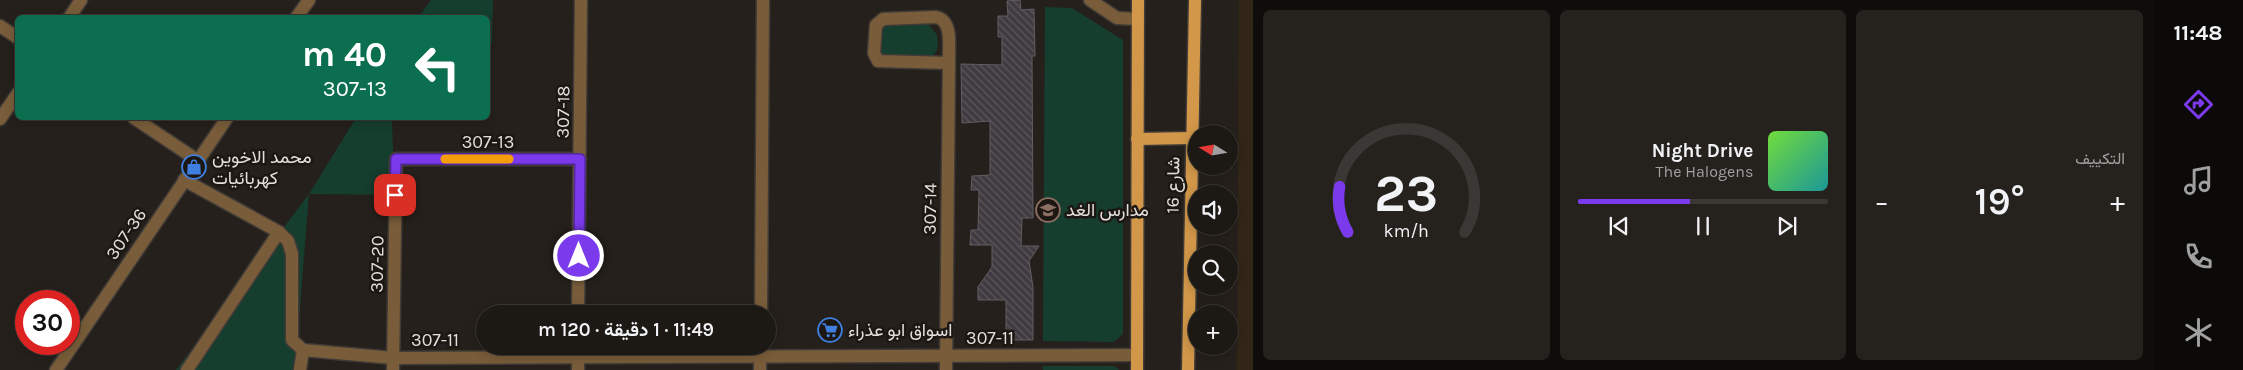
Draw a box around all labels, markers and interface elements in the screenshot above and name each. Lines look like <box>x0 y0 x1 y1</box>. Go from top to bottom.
text: 11:48 <box>2174 20 2222 46</box>
text: 40 m <box>302 34 387 75</box>
icon: left <box>405 35 470 100</box>
text: 307-13 <box>323 76 387 102</box>
street label: 307-18 <box>552 85 574 139</box>
icon: directions <box>2181 87 2216 122</box>
north arrow <box>1188 125 1238 175</box>
map controls <box>1188 125 1238 355</box>
street label: 307-13 <box>462 131 514 153</box>
text: Night Drive <box>1652 140 1753 162</box>
place label: محمد الاخوين كهربائيات <box>212 146 312 189</box>
text: التكييف <box>2075 149 2125 168</box>
shop icon: محمد الاخوين كهربائيات <box>181 154 207 180</box>
street label: شارع 16 <box>1162 156 1185 214</box>
text: The Halogens <box>1656 162 1753 181</box>
text: 23 <box>1374 163 1438 224</box>
icon: music <box>2181 163 2216 198</box>
pin <box>374 174 416 216</box>
text: 19° <box>1974 179 2025 224</box>
icon: arrive <box>381 181 409 209</box>
street label: 307-14 <box>919 183 941 235</box>
button: sound <box>1188 185 1238 235</box>
text: − <box>1874 185 1889 218</box>
text: + <box>2110 185 2125 218</box>
school or university icon: مدارس الغد <box>1035 197 1061 223</box>
place label: مدارس الغد <box>1066 199 1149 221</box>
street label: 307-36 <box>101 204 151 264</box>
icon: previous <box>1605 212 1633 240</box>
icon: pause <box>1689 212 1717 240</box>
icon: next <box>1773 212 1801 240</box>
text: km/h <box>1384 221 1429 242</box>
position arrow <box>552 229 604 281</box>
street label: 307-20 <box>366 235 388 293</box>
icon: phone <box>2181 239 2216 274</box>
button: search <box>1188 245 1238 295</box>
speed limit sign: 30 <box>15 290 80 355</box>
button: + <box>1188 305 1238 355</box>
icon: climate <box>2181 315 2216 350</box>
supermarket icon: اسواق ابو عذراء <box>817 317 843 343</box>
text: 11:49 · 1 دقيقة · 120 m <box>538 319 714 341</box>
place label: اسواق ابو عذراء <box>848 319 952 341</box>
street label: 307-11 <box>966 327 1014 349</box>
street label: 307-11 <box>411 329 459 351</box>

